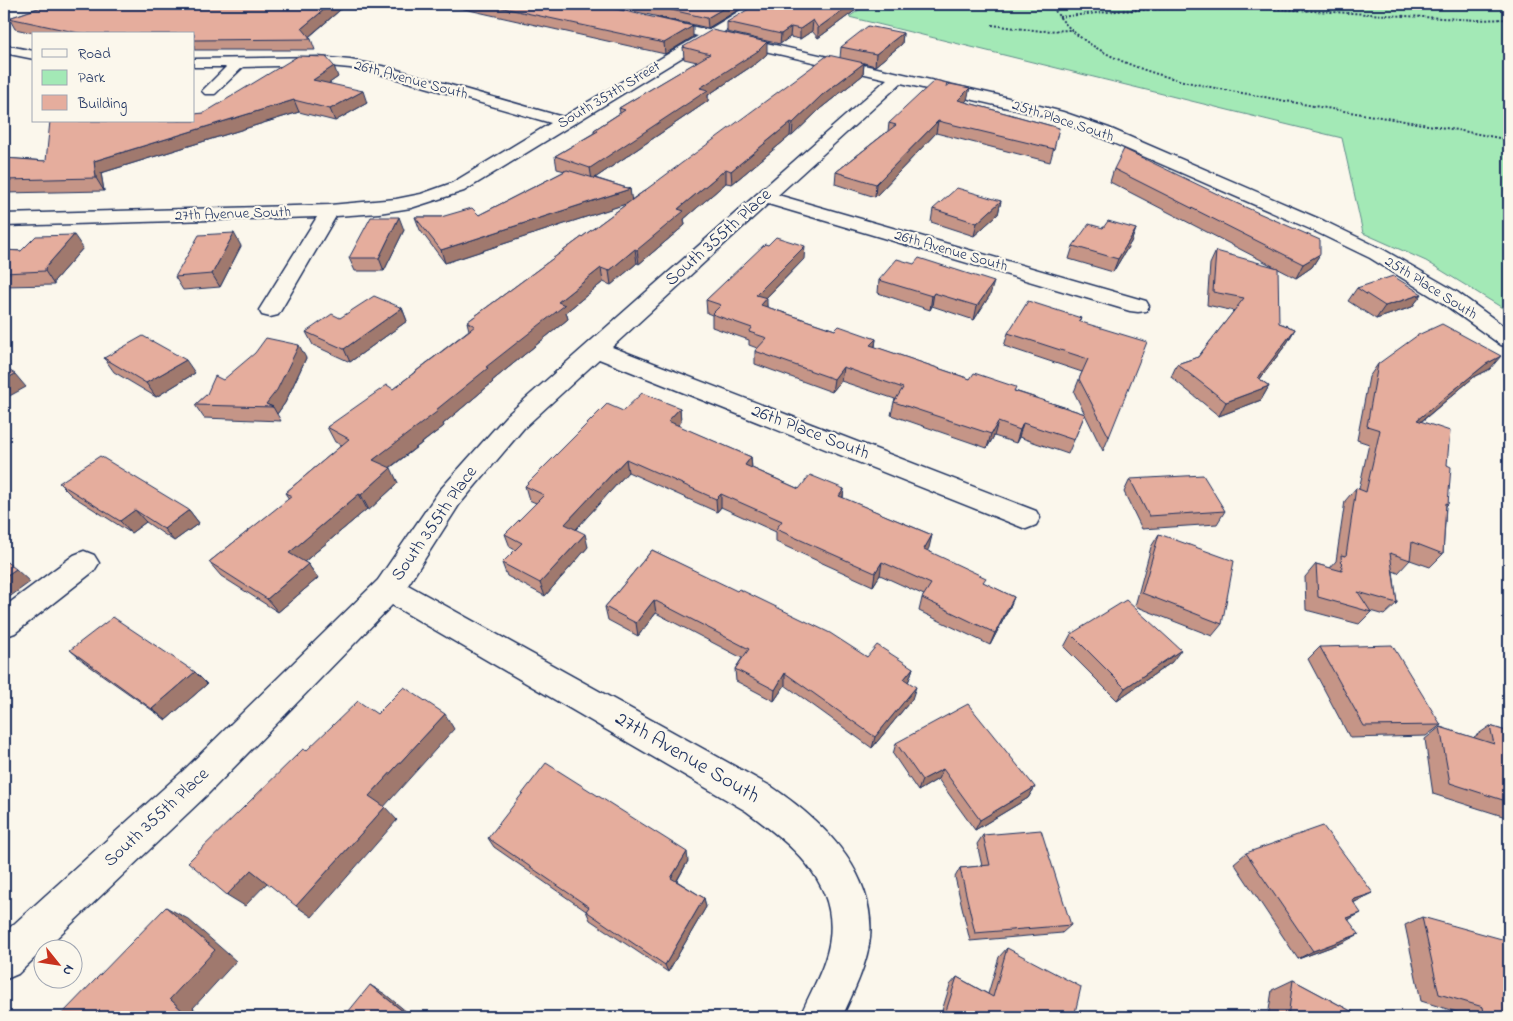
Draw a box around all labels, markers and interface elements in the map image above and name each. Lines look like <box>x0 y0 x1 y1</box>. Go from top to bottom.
legend <box>32 32 195 122</box>
text: Road <box>78 43 111 65</box>
street label: 26th Avenue South <box>352 54 470 106</box>
street label: South 357th Street <box>553 56 665 134</box>
text: Park <box>78 67 106 89</box>
text: Building <box>77 93 127 116</box>
street label: 25th Place South <box>1009 94 1117 148</box>
street label: South 355th Place <box>660 182 779 293</box>
street label: 27th Avenue South <box>175 201 291 227</box>
street label: 26th Avenue South <box>892 224 1010 278</box>
street label: 25th Place South <box>1380 251 1482 325</box>
street label: 26th Place South <box>747 399 873 467</box>
street label: South 355th Place <box>385 460 485 587</box>
street label: 27th Avenue South <box>609 704 765 812</box>
street label: South 355th Place <box>99 762 216 874</box>
north arrow <box>32 938 82 988</box>
text: N <box>57 960 79 979</box>

